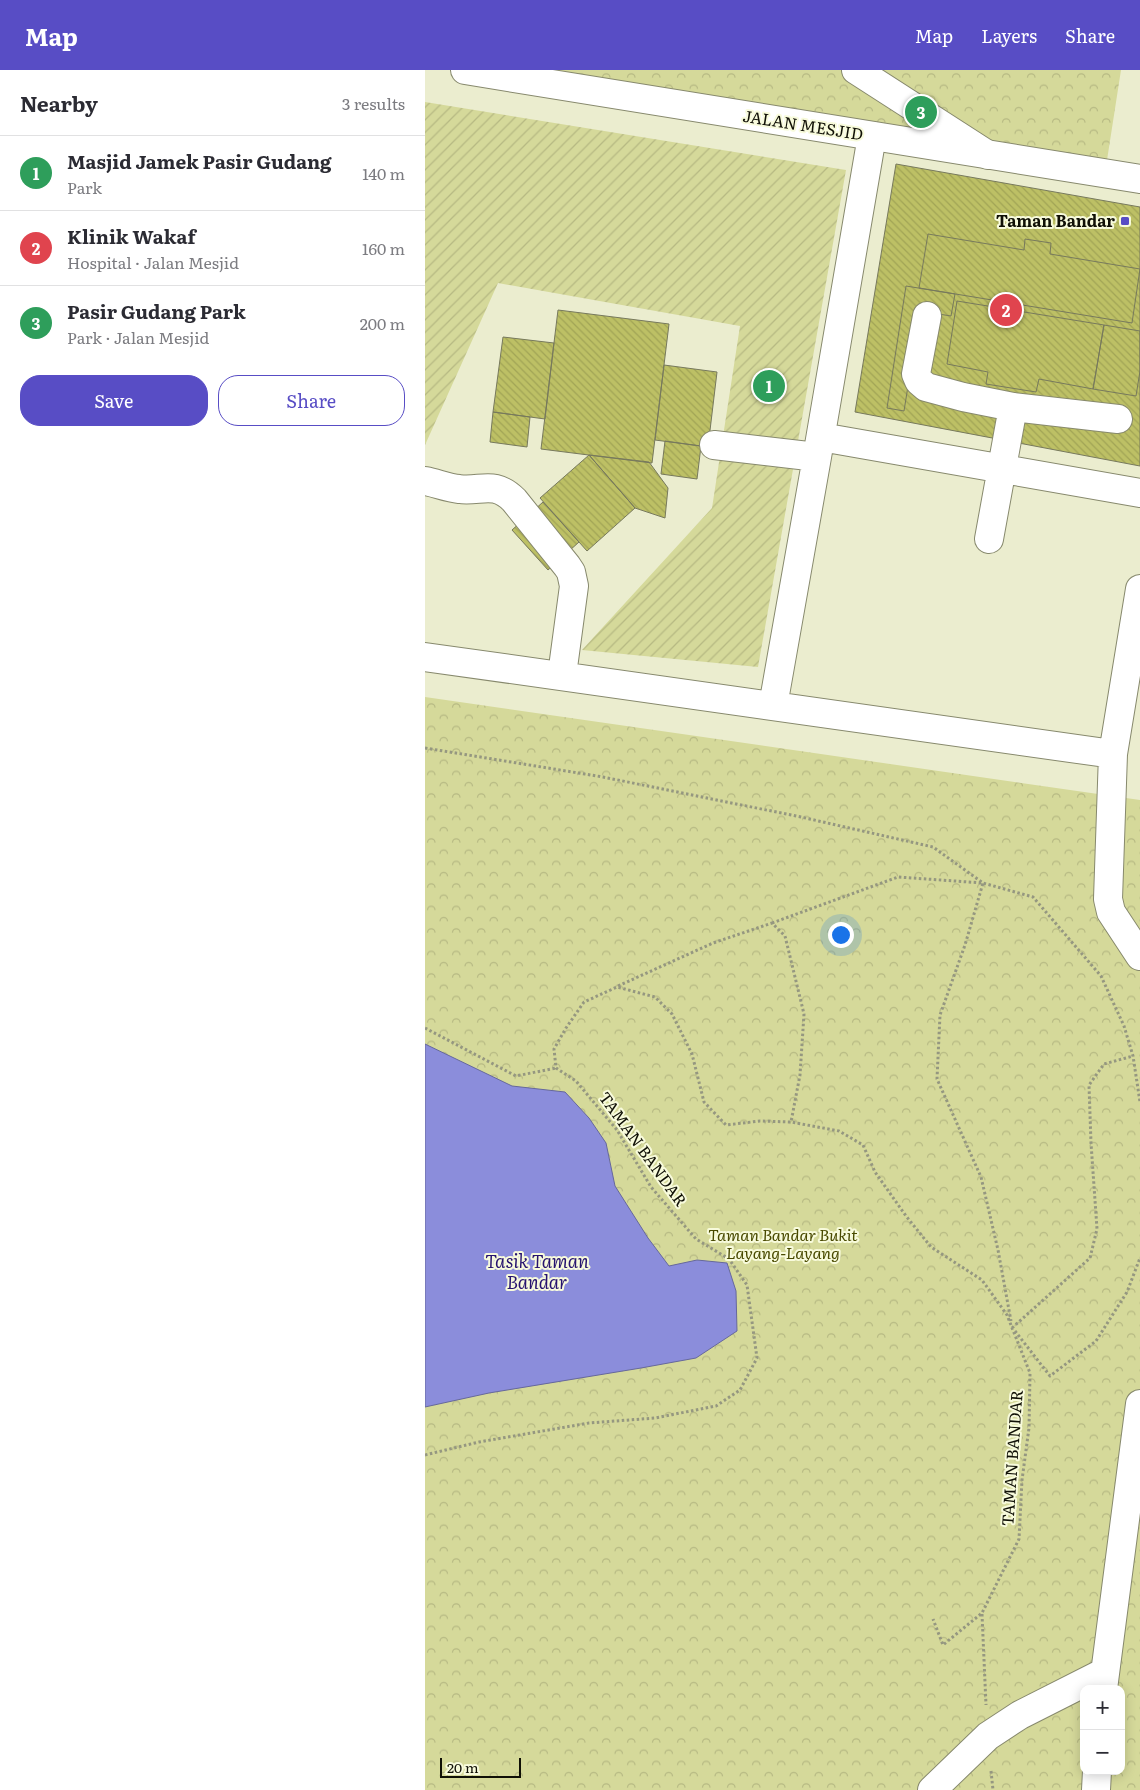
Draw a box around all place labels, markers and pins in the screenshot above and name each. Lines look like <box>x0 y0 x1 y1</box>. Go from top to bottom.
pin: 3 <box>905 93 937 131</box>
place label: Taman Bandar <box>996 208 1115 232</box>
marker: Taman Bandar <box>1119 215 1131 227</box>
pin: 2 <box>990 291 1022 329</box>
pin: 1 <box>753 367 785 405</box>

